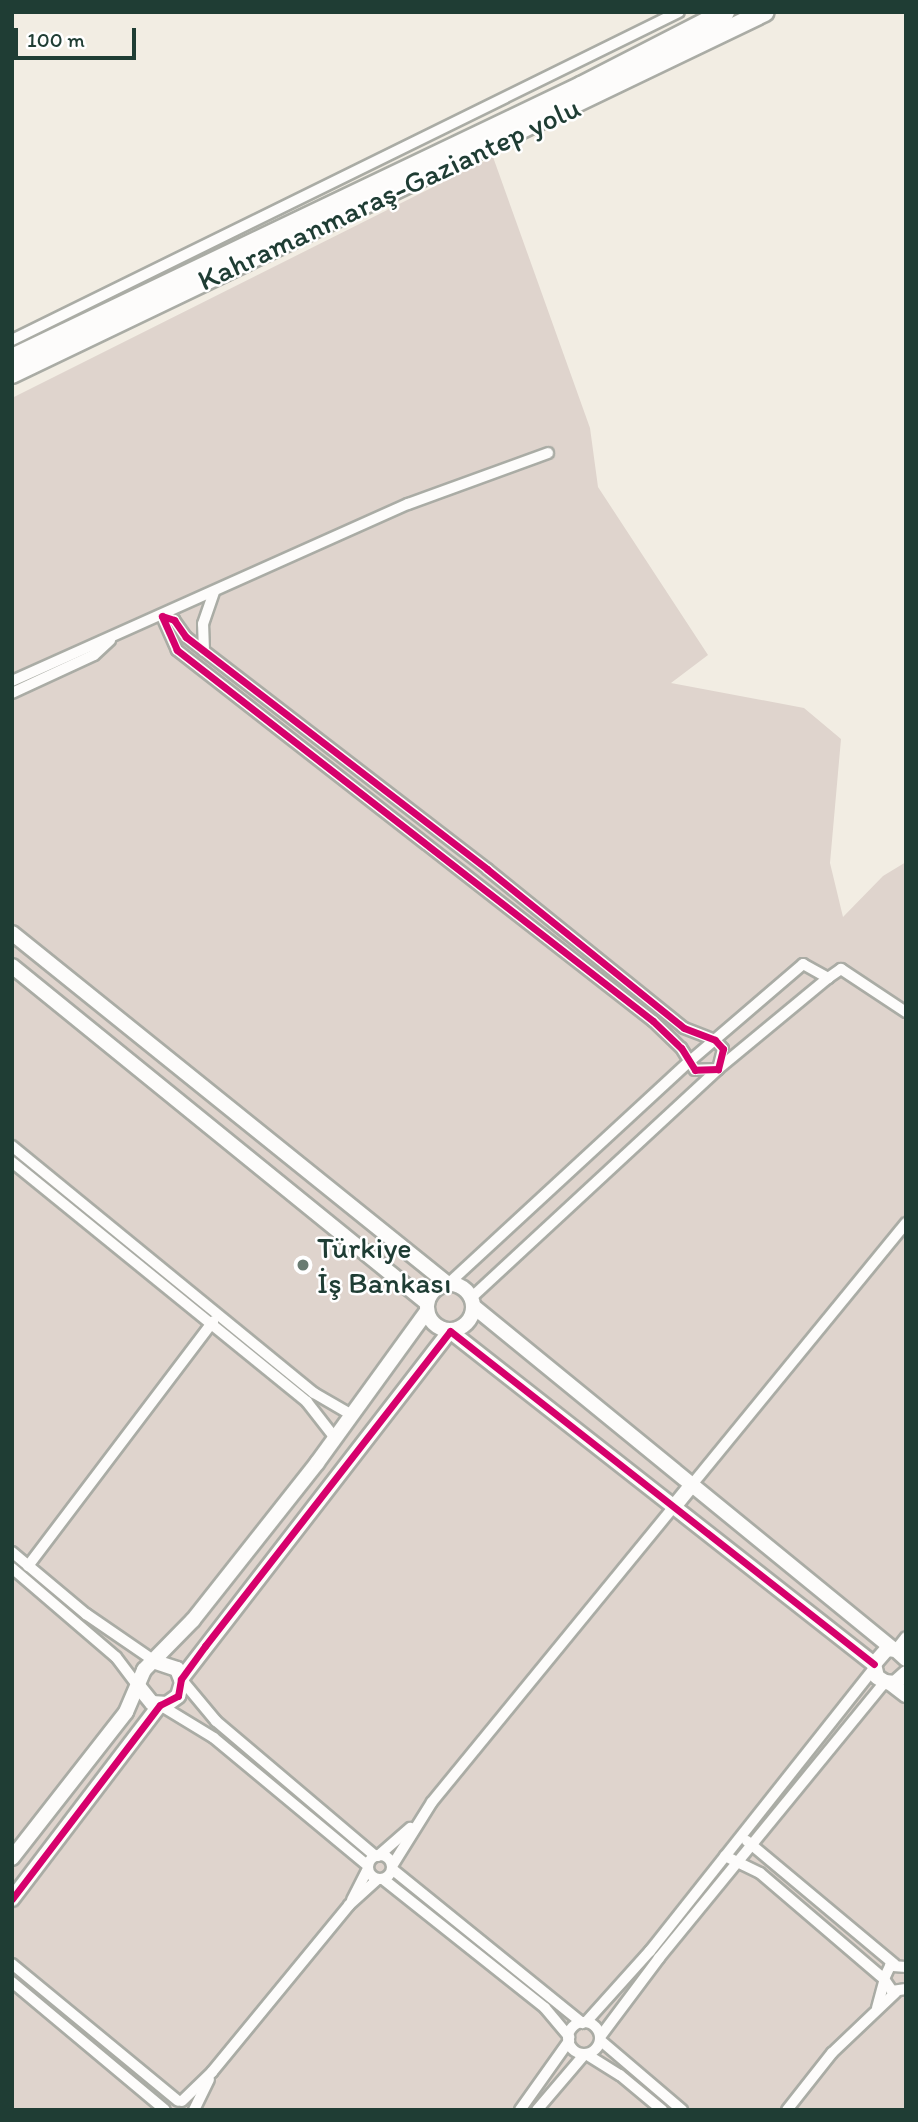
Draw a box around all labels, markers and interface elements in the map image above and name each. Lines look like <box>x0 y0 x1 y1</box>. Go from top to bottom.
scale bar <box>18 14 140 58</box>
text: 100 m <box>27 27 85 52</box>
street label: Kahramanmaraş-Gaziantep yolu <box>192 89 586 299</box>
place label: Türkiye İş Bankası <box>317 1230 451 1300</box>
marker: Türkiye İş Bankası <box>295 1257 311 1273</box>

